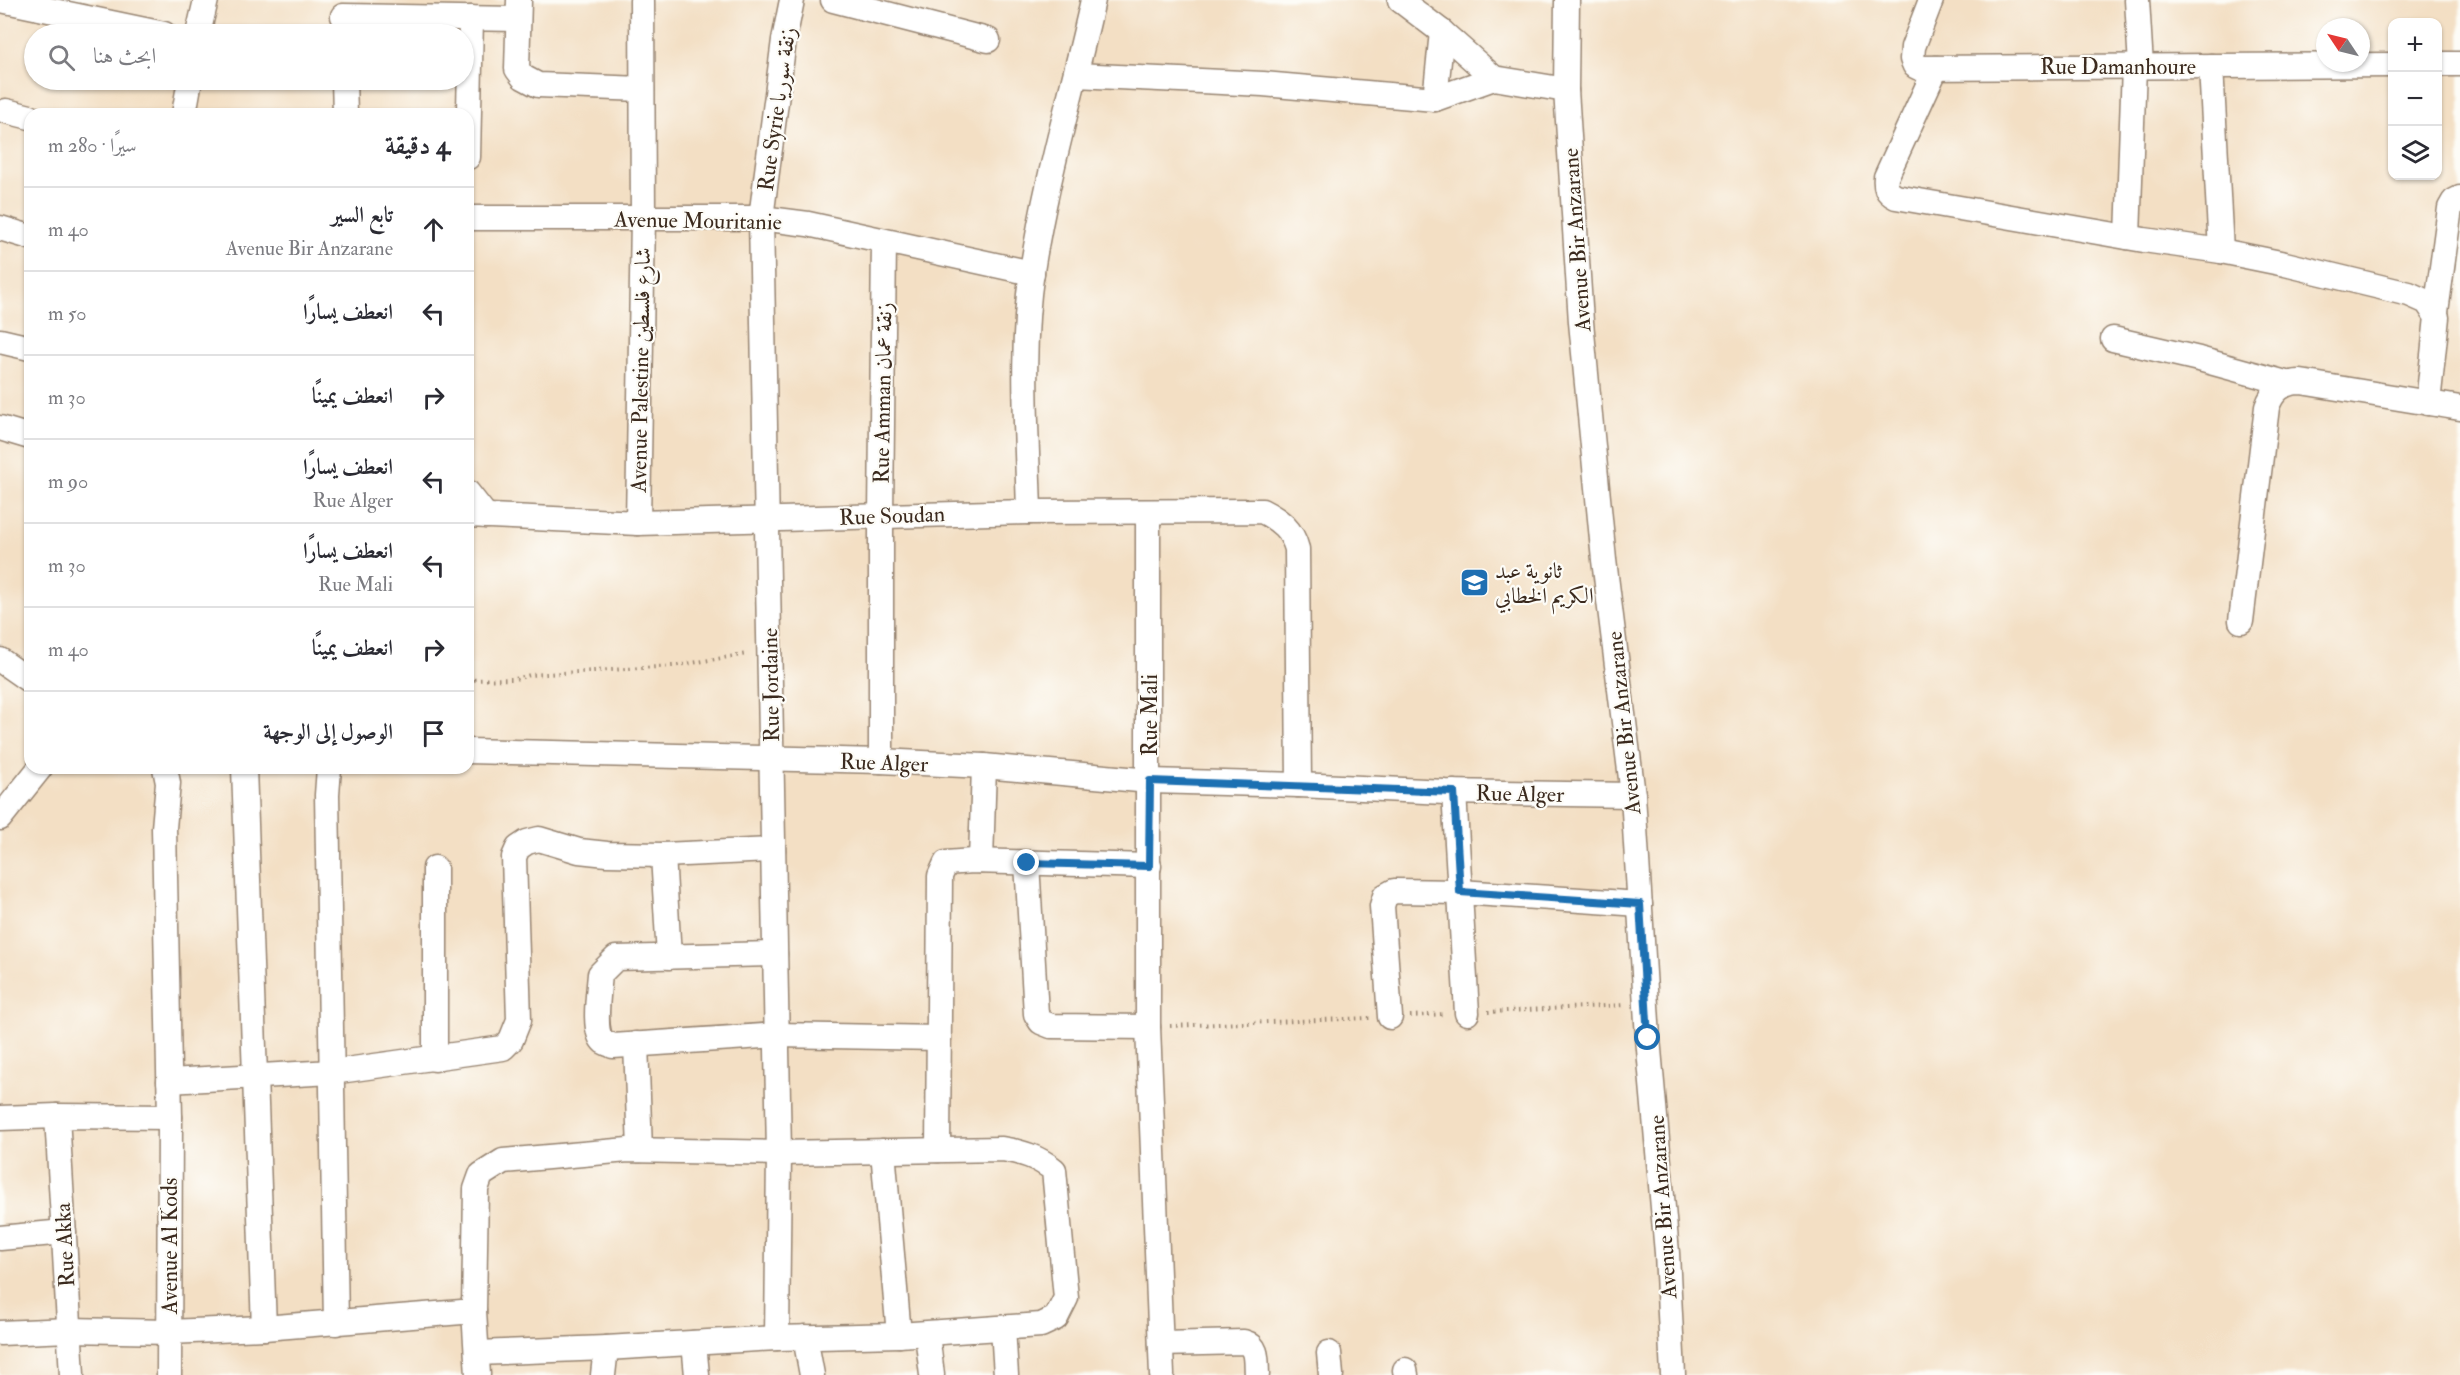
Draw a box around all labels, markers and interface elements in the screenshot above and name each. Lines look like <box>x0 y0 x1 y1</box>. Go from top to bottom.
north arrow <box>2316 18 2370 72</box>
map controls <box>2388 18 2442 180</box>
button: + <box>2388 18 2442 72</box>
search box <box>24 24 474 90</box>
street label: Rue Syrie زنقة سوريا <box>752 25 802 193</box>
icon: search <box>45 41 78 74</box>
text: ابحث هنا <box>93 42 156 70</box>
street label: Rue Damanhoure <box>2040 53 2196 81</box>
button: − <box>2388 72 2442 126</box>
button: layers <box>2388 126 2442 180</box>
text: 4 دقيقة <box>385 130 450 162</box>
text: سيرًا · 280 m <box>48 133 137 158</box>
street label: Avenue Bir Anzarane <box>1557 147 1597 334</box>
text: تابع السير <box>331 201 393 229</box>
street label: Avenue Mouritanie <box>613 206 782 236</box>
icon: ahead <box>417 213 450 246</box>
text: 40 m <box>48 217 89 242</box>
text: Avenue Bir Anzarane <box>226 236 393 261</box>
street label: Avenue Palestine شارع فلسطين <box>625 247 661 494</box>
icon: left <box>417 297 450 330</box>
text: انعطف يسارًا <box>303 298 393 326</box>
text: 50 m <box>48 301 87 326</box>
street label: Rue Amman زنقة عمان <box>867 302 899 484</box>
icon: right <box>417 381 450 414</box>
text: انعطف يمينًا <box>312 382 393 410</box>
text: 30 m <box>48 385 86 410</box>
text: انعطف يسارًا <box>303 453 393 481</box>
icon: left <box>417 465 450 498</box>
text: 90 m <box>48 469 88 494</box>
text: Rue Alger <box>312 488 393 513</box>
street label: Rue Soudan <box>838 500 946 532</box>
text: انعطف يسارًا <box>303 537 393 565</box>
icon: left <box>417 549 450 582</box>
text: 30 m <box>48 553 86 578</box>
place label: ثانوية عبد الكريم الخطابي <box>1495 557 1594 615</box>
school or university icon: ثانوية عبد الكريم الخطابي <box>1458 567 1490 599</box>
text: Rue Mali <box>318 572 393 597</box>
street label: Rue Jordaine <box>756 628 786 742</box>
street label: Avenue Bir Anzarane <box>1600 630 1648 817</box>
icon: right <box>417 633 450 666</box>
text: انعطف يمينًا <box>312 634 393 662</box>
text: 40 m <box>48 637 89 662</box>
street label: Rue Mali <box>1136 674 1164 756</box>
icon: arrive <box>417 717 450 750</box>
text: الوصول إلى الوجهة <box>263 718 393 746</box>
street label: Rue Alger <box>839 747 930 779</box>
street label: Rue Alger <box>1475 779 1565 809</box>
route end <box>1013 849 1039 875</box>
route start <box>1634 1024 1660 1050</box>
street label: Avenue Bir Anzarane <box>1643 1114 1683 1301</box>
street label: Avenue Al Kods <box>156 1178 184 1315</box>
street label: Rue Akka <box>49 1201 81 1288</box>

